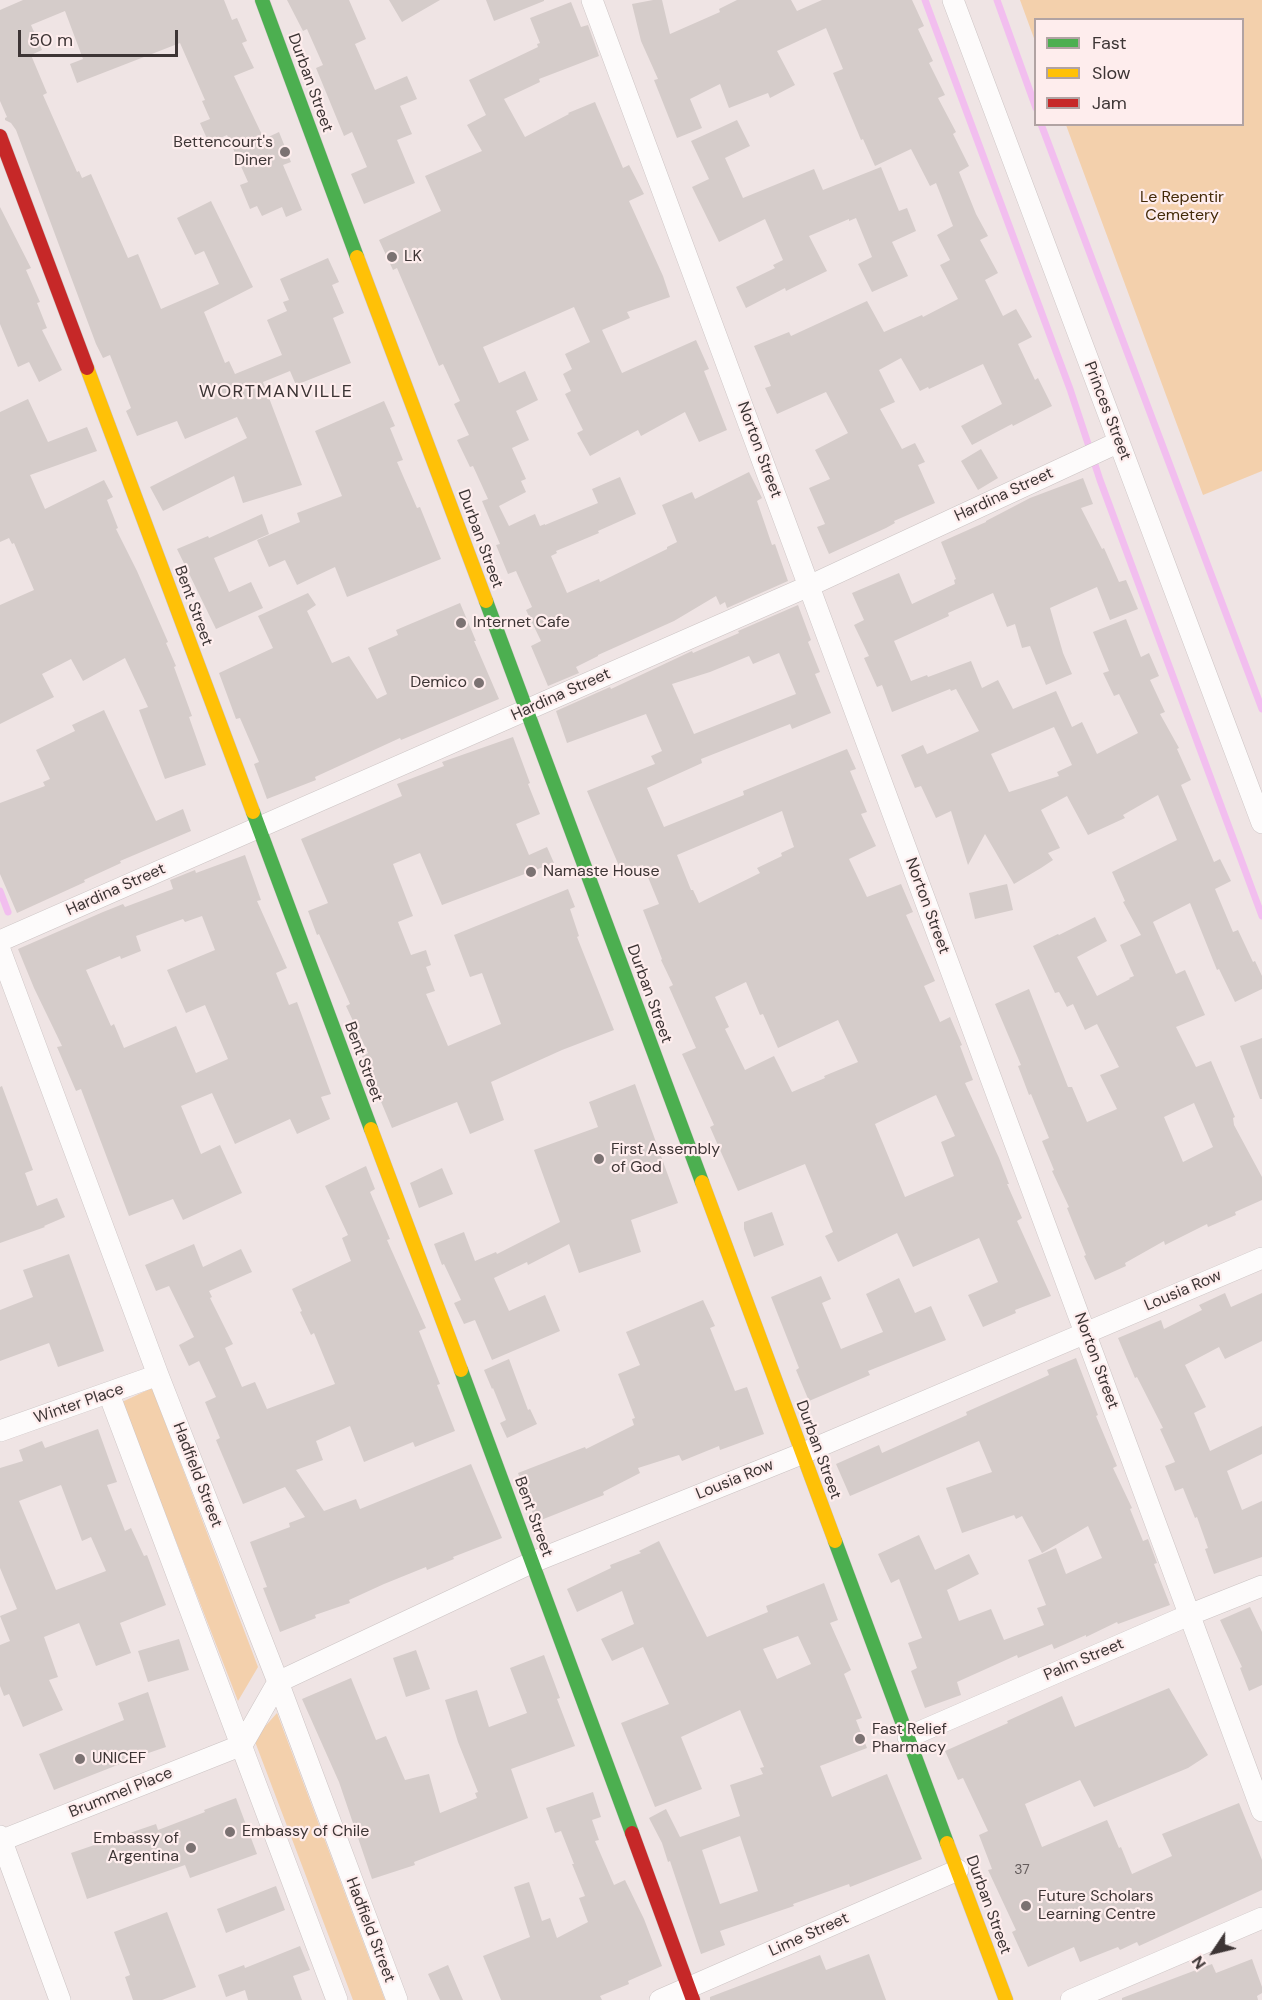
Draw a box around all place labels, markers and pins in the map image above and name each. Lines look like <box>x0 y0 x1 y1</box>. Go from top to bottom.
place label: Bettencourt's Diner <box>173 133 273 171</box>
marker: Bettencourt's Diner <box>278 145 292 159</box>
place label: LK <box>404 247 422 267</box>
marker: LK <box>385 250 399 264</box>
place label: Internet Cafe <box>473 613 570 633</box>
marker: Internet Cafe <box>454 616 468 630</box>
place label: Demico <box>410 673 467 693</box>
marker: Demico <box>472 676 486 690</box>
place label: Namaste House <box>543 862 659 882</box>
marker: Namaste House <box>524 865 538 879</box>
place label: First Assembly of God <box>611 1140 720 1178</box>
marker: First Assembly of God <box>592 1152 606 1166</box>
place label: Fast Relief Pharmacy <box>872 1720 947 1758</box>
marker: Fast Relief Pharmacy <box>853 1732 867 1746</box>
place label: UNICEF <box>92 1749 146 1769</box>
marker: UNICEF <box>73 1752 87 1766</box>
place label: Embassy of Chile <box>242 1822 369 1842</box>
marker: Embassy of Chile <box>223 1825 237 1839</box>
place label: Embassy of Argentina <box>93 1829 179 1867</box>
marker: Embassy of Argentina <box>184 1841 198 1855</box>
place label: Future Scholars Learning Centre <box>1038 1887 1156 1925</box>
marker: Future Scholars Learning Centre <box>1019 1899 1033 1913</box>

